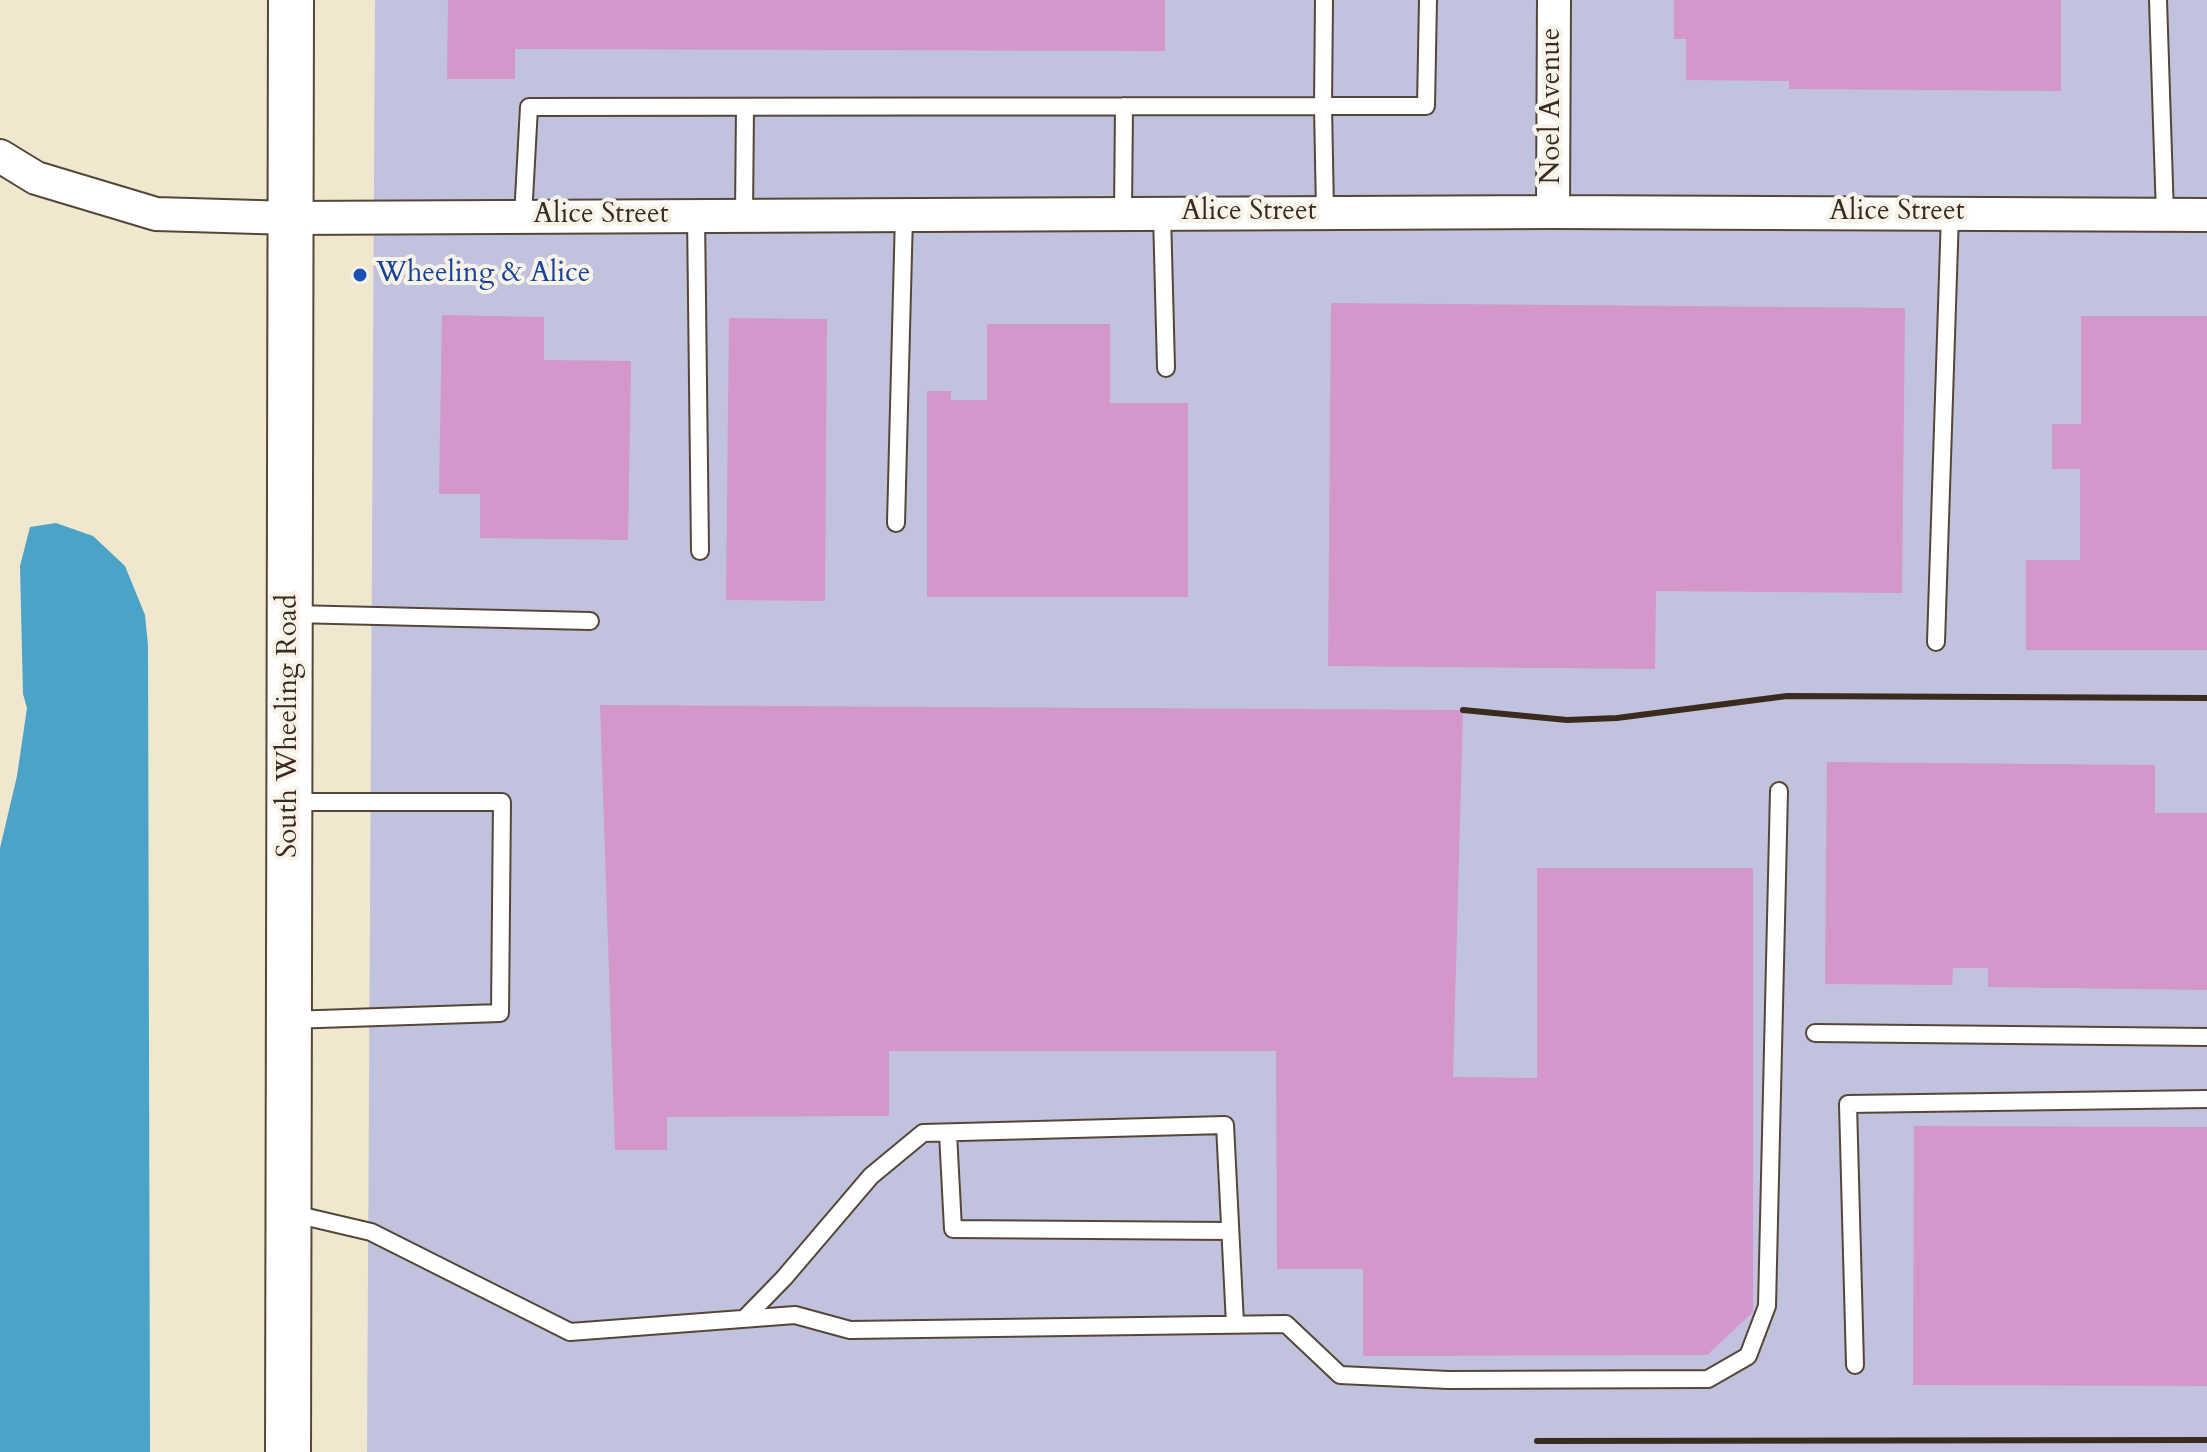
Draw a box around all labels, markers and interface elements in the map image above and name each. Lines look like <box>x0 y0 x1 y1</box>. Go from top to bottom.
street label: Noel Avenue <box>1536 27 1570 185</box>
street label: Alice Street <box>1181 196 1317 230</box>
street label: Alice Street <box>1829 196 1965 230</box>
street label: Alice Street <box>533 199 669 233</box>
place label: Wheeling & Alice <box>376 258 591 292</box>
marker: Wheeling & Alice <box>351 266 369 284</box>
street label: South Wheeling Road <box>273 594 307 858</box>

